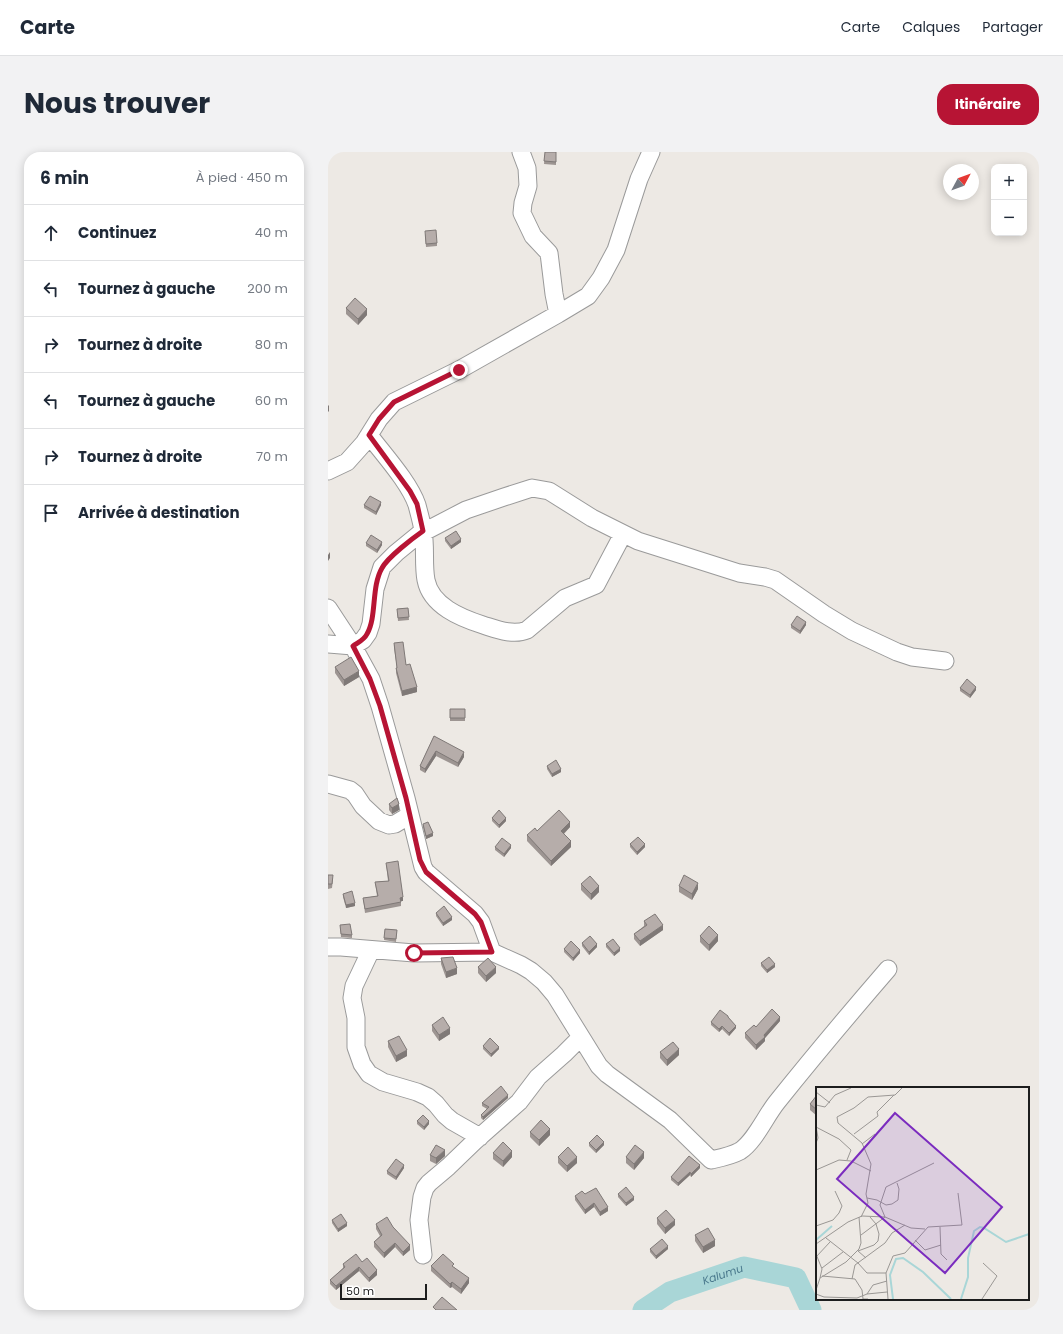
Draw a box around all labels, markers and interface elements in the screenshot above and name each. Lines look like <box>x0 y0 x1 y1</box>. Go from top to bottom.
text: Carte <box>20 14 75 41</box>
text: Carte <box>841 17 880 37</box>
text: Calques <box>902 17 960 37</box>
text: Partager <box>982 17 1043 37</box>
text: Nous trouver <box>24 84 210 123</box>
button: Itinéraire <box>937 84 1039 125</box>
north arrow <box>943 164 979 200</box>
map controls <box>991 164 1027 236</box>
button: + <box>991 164 1027 200</box>
text: 6 min <box>40 166 89 190</box>
text: À pied · 450 m <box>196 168 288 187</box>
button: − <box>991 200 1027 236</box>
icon: ahead <box>40 222 62 244</box>
text: Continuez <box>78 222 157 243</box>
text: 40 m <box>255 223 288 242</box>
icon: left <box>40 278 62 300</box>
text: Tournez à gauche <box>78 278 215 299</box>
text: 200 m <box>247 279 288 298</box>
icon: right <box>40 334 62 356</box>
text: Tournez à droite <box>78 334 202 355</box>
text: 80 m <box>255 335 288 354</box>
route end <box>450 361 468 379</box>
icon: left <box>40 390 62 412</box>
text: Tournez à gauche <box>78 390 215 411</box>
text: 60 m <box>255 391 288 410</box>
icon: right <box>40 446 62 468</box>
text: Tournez à droite <box>78 446 202 467</box>
text: 70 m <box>256 447 288 466</box>
icon: arrive <box>40 502 62 524</box>
text: Arrivée à destination <box>78 502 240 523</box>
route start <box>405 944 423 962</box>
inset map <box>816 1087 1029 1300</box>
water label: Kalumu <box>700 1260 745 1289</box>
scale bar <box>340 1282 427 1301</box>
text: 50 m <box>346 1283 374 1299</box>

